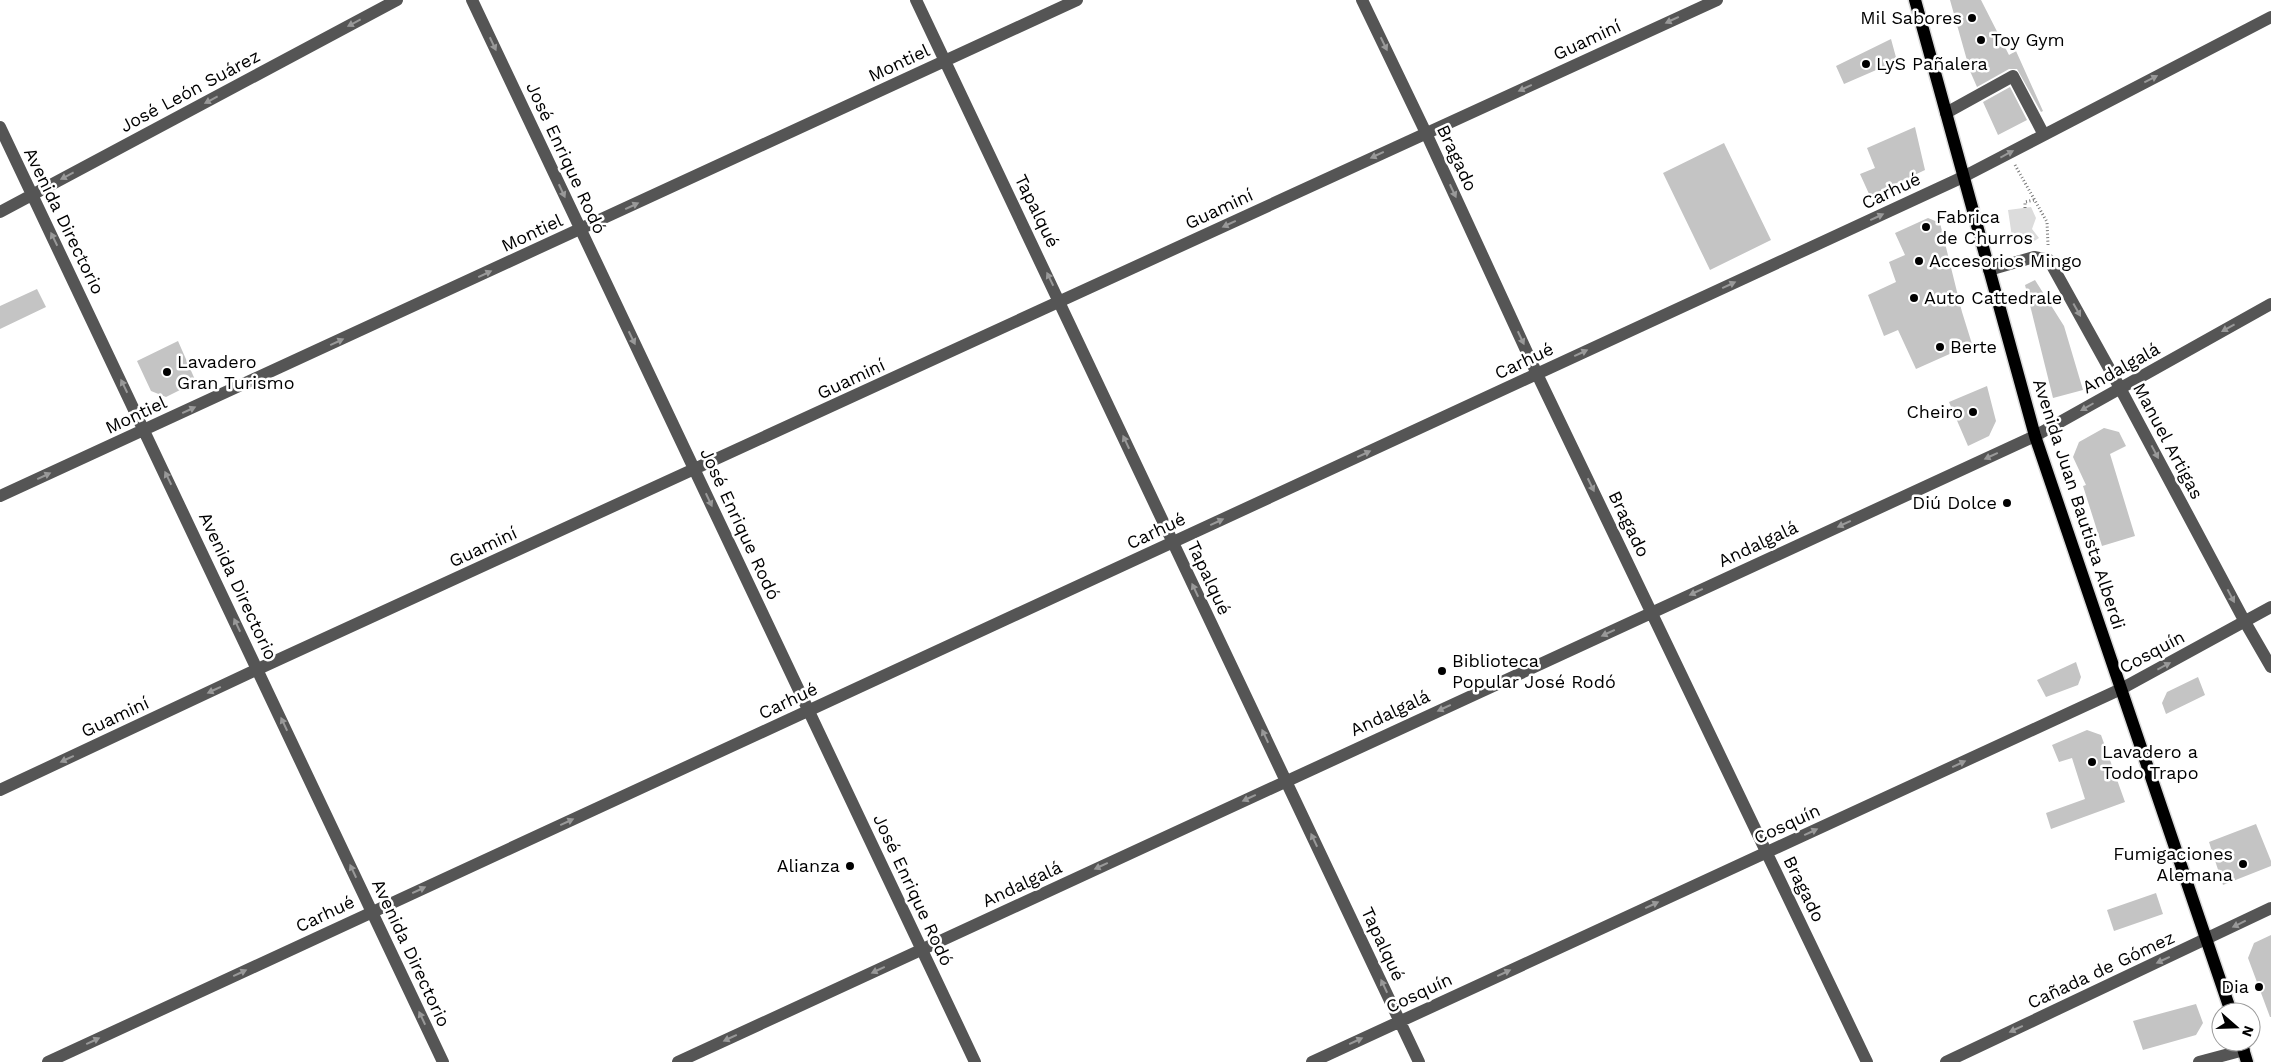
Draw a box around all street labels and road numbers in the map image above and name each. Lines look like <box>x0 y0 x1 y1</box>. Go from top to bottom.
street label: Guaminí <box>1550 15 1624 64</box>
street label: Montiel <box>865 39 933 86</box>
street label: José León Suárez <box>116 45 263 136</box>
street label: José Enrique Rodó <box>522 79 611 237</box>
street label: Bragado <box>1433 121 1482 194</box>
street label: Avenida Directorio <box>20 144 109 298</box>
street label: Carhué <box>1858 168 1924 213</box>
street label: Tapalqué <box>1011 171 1064 251</box>
street label: Guaminí <box>1182 184 1256 233</box>
street label: Montiel <box>498 209 566 256</box>
street label: Carhué <box>1491 338 1557 383</box>
street label: Andalgalá <box>2078 338 2163 397</box>
street label: Guaminí <box>814 354 888 403</box>
street label: Avenida Juan Bautista Alberdi <box>2029 376 2130 632</box>
street label: Manuel Artigas <box>2129 379 2208 502</box>
street label: Montiel <box>102 391 170 438</box>
street label: José Enrique Rodó <box>696 445 785 603</box>
street label: Bragado <box>1604 487 1654 560</box>
street label: Carhué <box>1123 508 1189 553</box>
street label: Avenida Directorio <box>195 509 282 663</box>
street label: Andalgalá <box>1715 516 1801 571</box>
street label: Guaminí <box>446 522 520 571</box>
street label: Tapalqué <box>1183 538 1236 618</box>
street label: Cosquín <box>2116 626 2188 677</box>
street label: Carhué <box>755 678 821 723</box>
street label: Andalgalá <box>1347 685 1433 740</box>
street label: Guaminí <box>78 692 152 741</box>
street label: Cosquín <box>1750 799 1823 848</box>
street label: José Enrique Rodó <box>869 811 958 969</box>
street label: Bragado <box>1779 852 1829 925</box>
street label: Andalgalá <box>979 856 1065 911</box>
street label: Avenida Directorio <box>368 876 455 1030</box>
street label: Carhué <box>292 891 358 936</box>
street label: Tapalqué <box>1357 904 1410 984</box>
street label: Cañada de Gómez <box>2024 926 2178 1013</box>
street label: Cosquín <box>1382 968 1455 1017</box>

